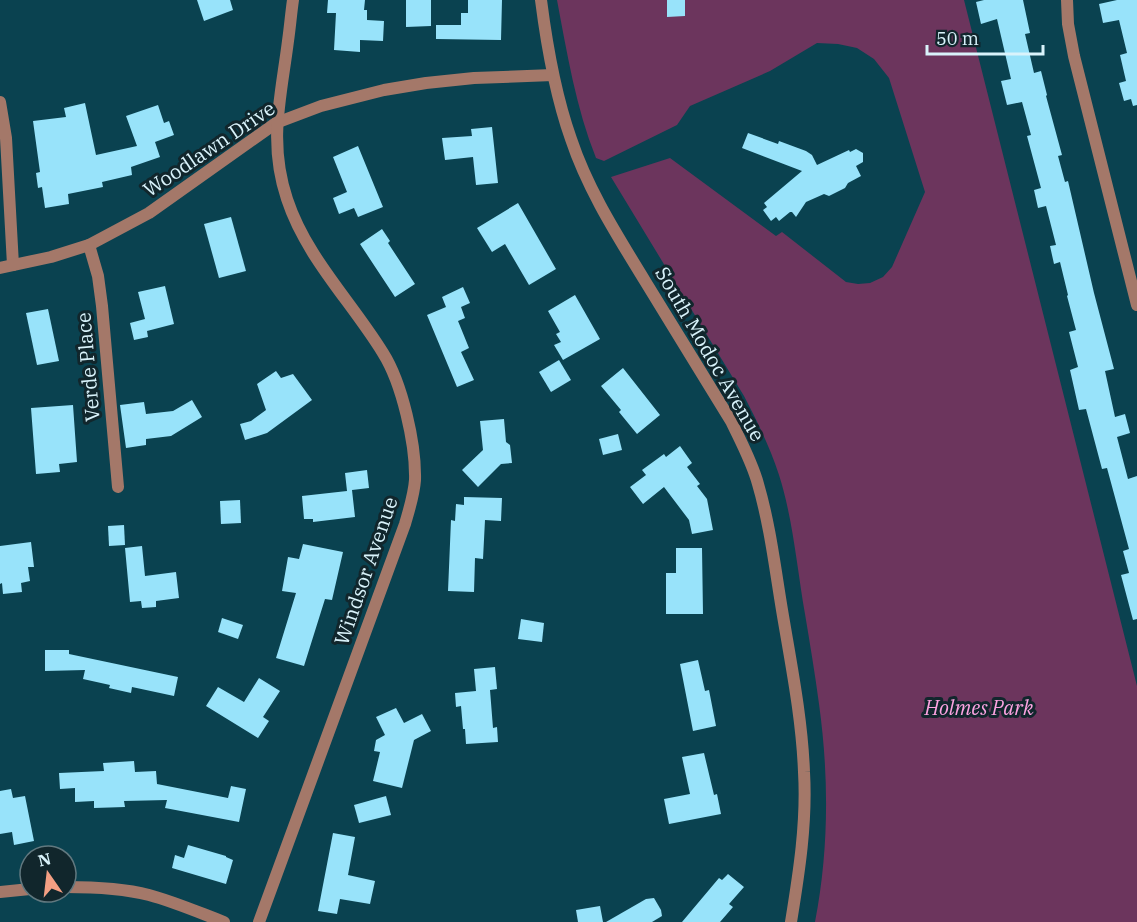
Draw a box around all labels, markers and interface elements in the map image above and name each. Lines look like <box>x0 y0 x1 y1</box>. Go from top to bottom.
scale bar <box>927 18 1042 56</box>
text: 50 m <box>936 27 979 50</box>
street label: Woodlawn Drive <box>137 94 280 203</box>
street label: South Modoc Avenue <box>649 262 771 446</box>
street label: Verde Place <box>69 311 106 423</box>
street label: Windsor Avenue <box>328 493 404 649</box>
park label: Holmes Park <box>923 694 1034 721</box>
north arrow <box>18 844 78 904</box>
text: N <box>36 848 53 871</box>

